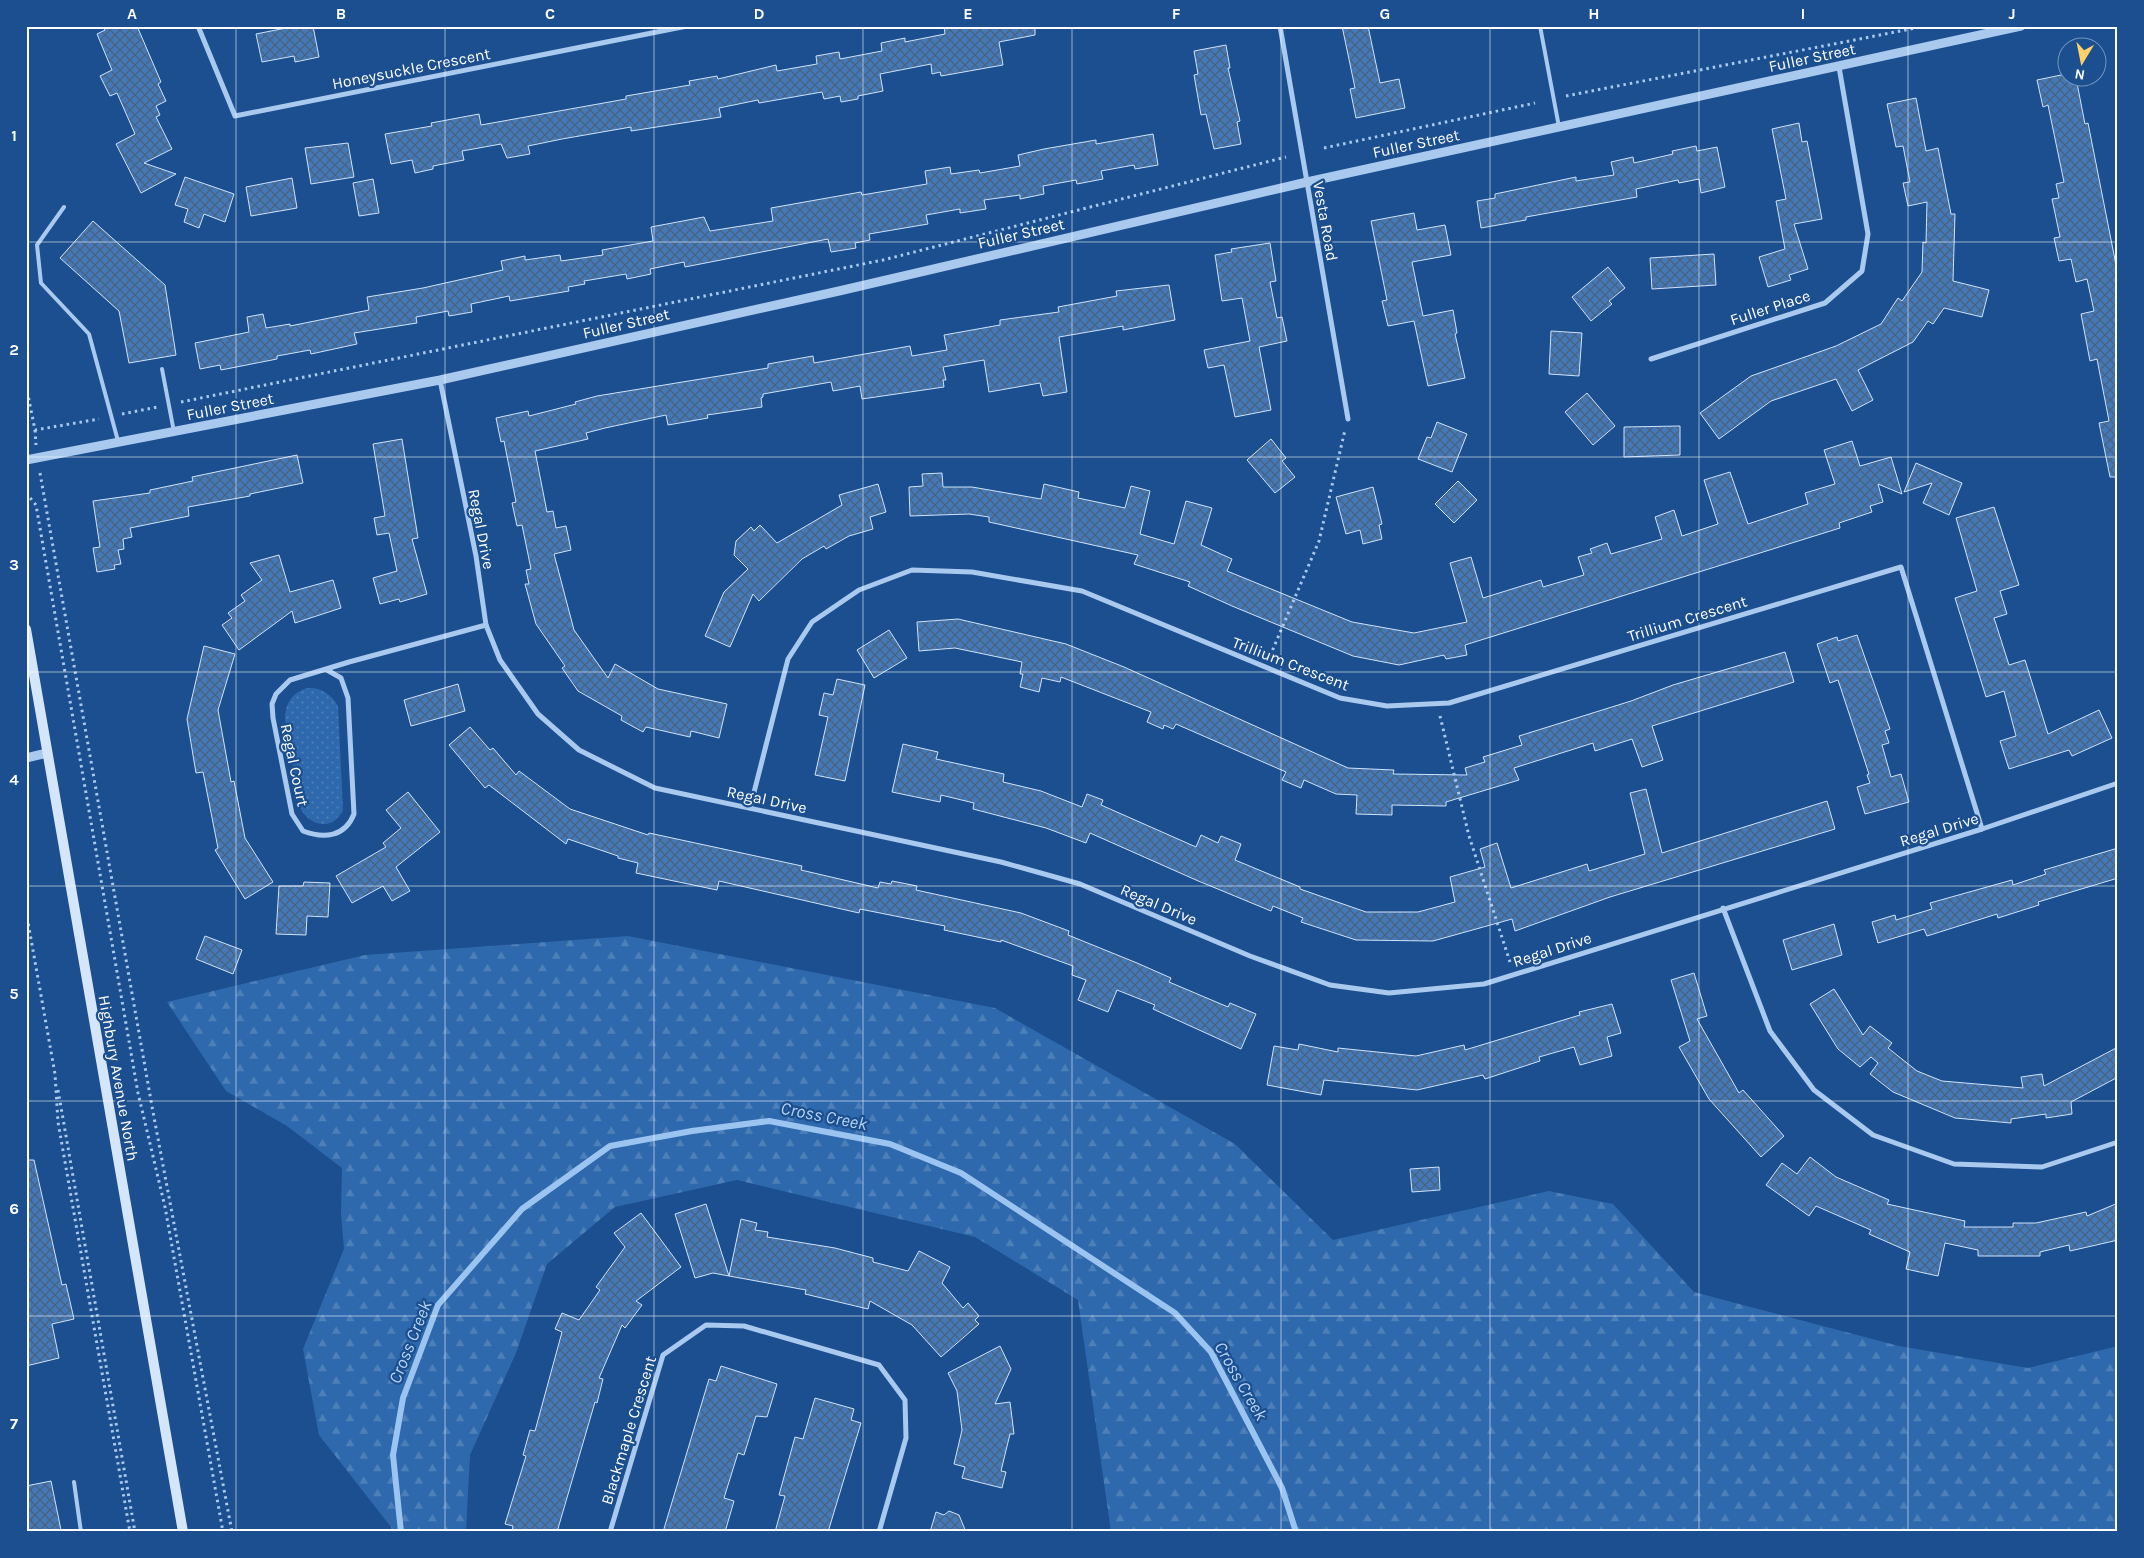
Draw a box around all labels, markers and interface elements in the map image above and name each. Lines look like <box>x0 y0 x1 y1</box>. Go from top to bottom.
text: A <box>127 4 137 23</box>
text: B <box>336 4 346 23</box>
text: C <box>545 4 555 23</box>
text: D <box>754 4 765 23</box>
text: E <box>963 4 973 23</box>
text: F <box>1172 4 1181 23</box>
text: G <box>1380 4 1390 23</box>
text: H <box>1588 4 1600 23</box>
text: I <box>1801 4 1805 23</box>
text: J <box>2008 4 2016 23</box>
north arrow <box>2056 38 2106 88</box>
street label: Fuller Street <box>1767 39 1857 76</box>
street label: Honeysuckle Crescent <box>330 44 492 93</box>
text: N <box>2073 65 2086 84</box>
street label: Fuller Street <box>1371 125 1461 162</box>
text: 1 <box>11 126 17 145</box>
street label: Vesta Road <box>1309 180 1342 262</box>
street label: Fuller Street <box>976 214 1066 253</box>
street label: Fuller Place <box>1728 286 1813 329</box>
street label: Fuller Street <box>581 304 671 343</box>
text: 2 <box>9 340 19 359</box>
street label: Fuller Street <box>185 389 275 424</box>
street label: Regal Drive <box>464 487 499 571</box>
text: 3 <box>9 555 19 574</box>
street label: Trillium Crescent <box>1625 591 1749 646</box>
street label: Trillium Crescent <box>1230 632 1352 695</box>
street label: Regal Court <box>276 722 313 808</box>
text: 4 <box>9 770 19 789</box>
street label: Regal Drive <box>725 782 809 817</box>
street label: Regal Drive <box>1897 808 1981 850</box>
street label: Regal Drive <box>1118 880 1200 929</box>
street label: Regal Drive <box>1510 928 1594 971</box>
text: 5 <box>9 984 19 1003</box>
street label: Highbury Avenue North <box>95 994 142 1162</box>
water label: Cross Creek <box>779 1097 870 1135</box>
text: 6 <box>9 1199 19 1218</box>
water label: Cross Creek <box>383 1296 437 1387</box>
water label: Cross Creek <box>1210 1337 1273 1425</box>
street label: Blackmaple Crescent <box>597 1353 660 1507</box>
text: 7 <box>10 1414 18 1433</box>

